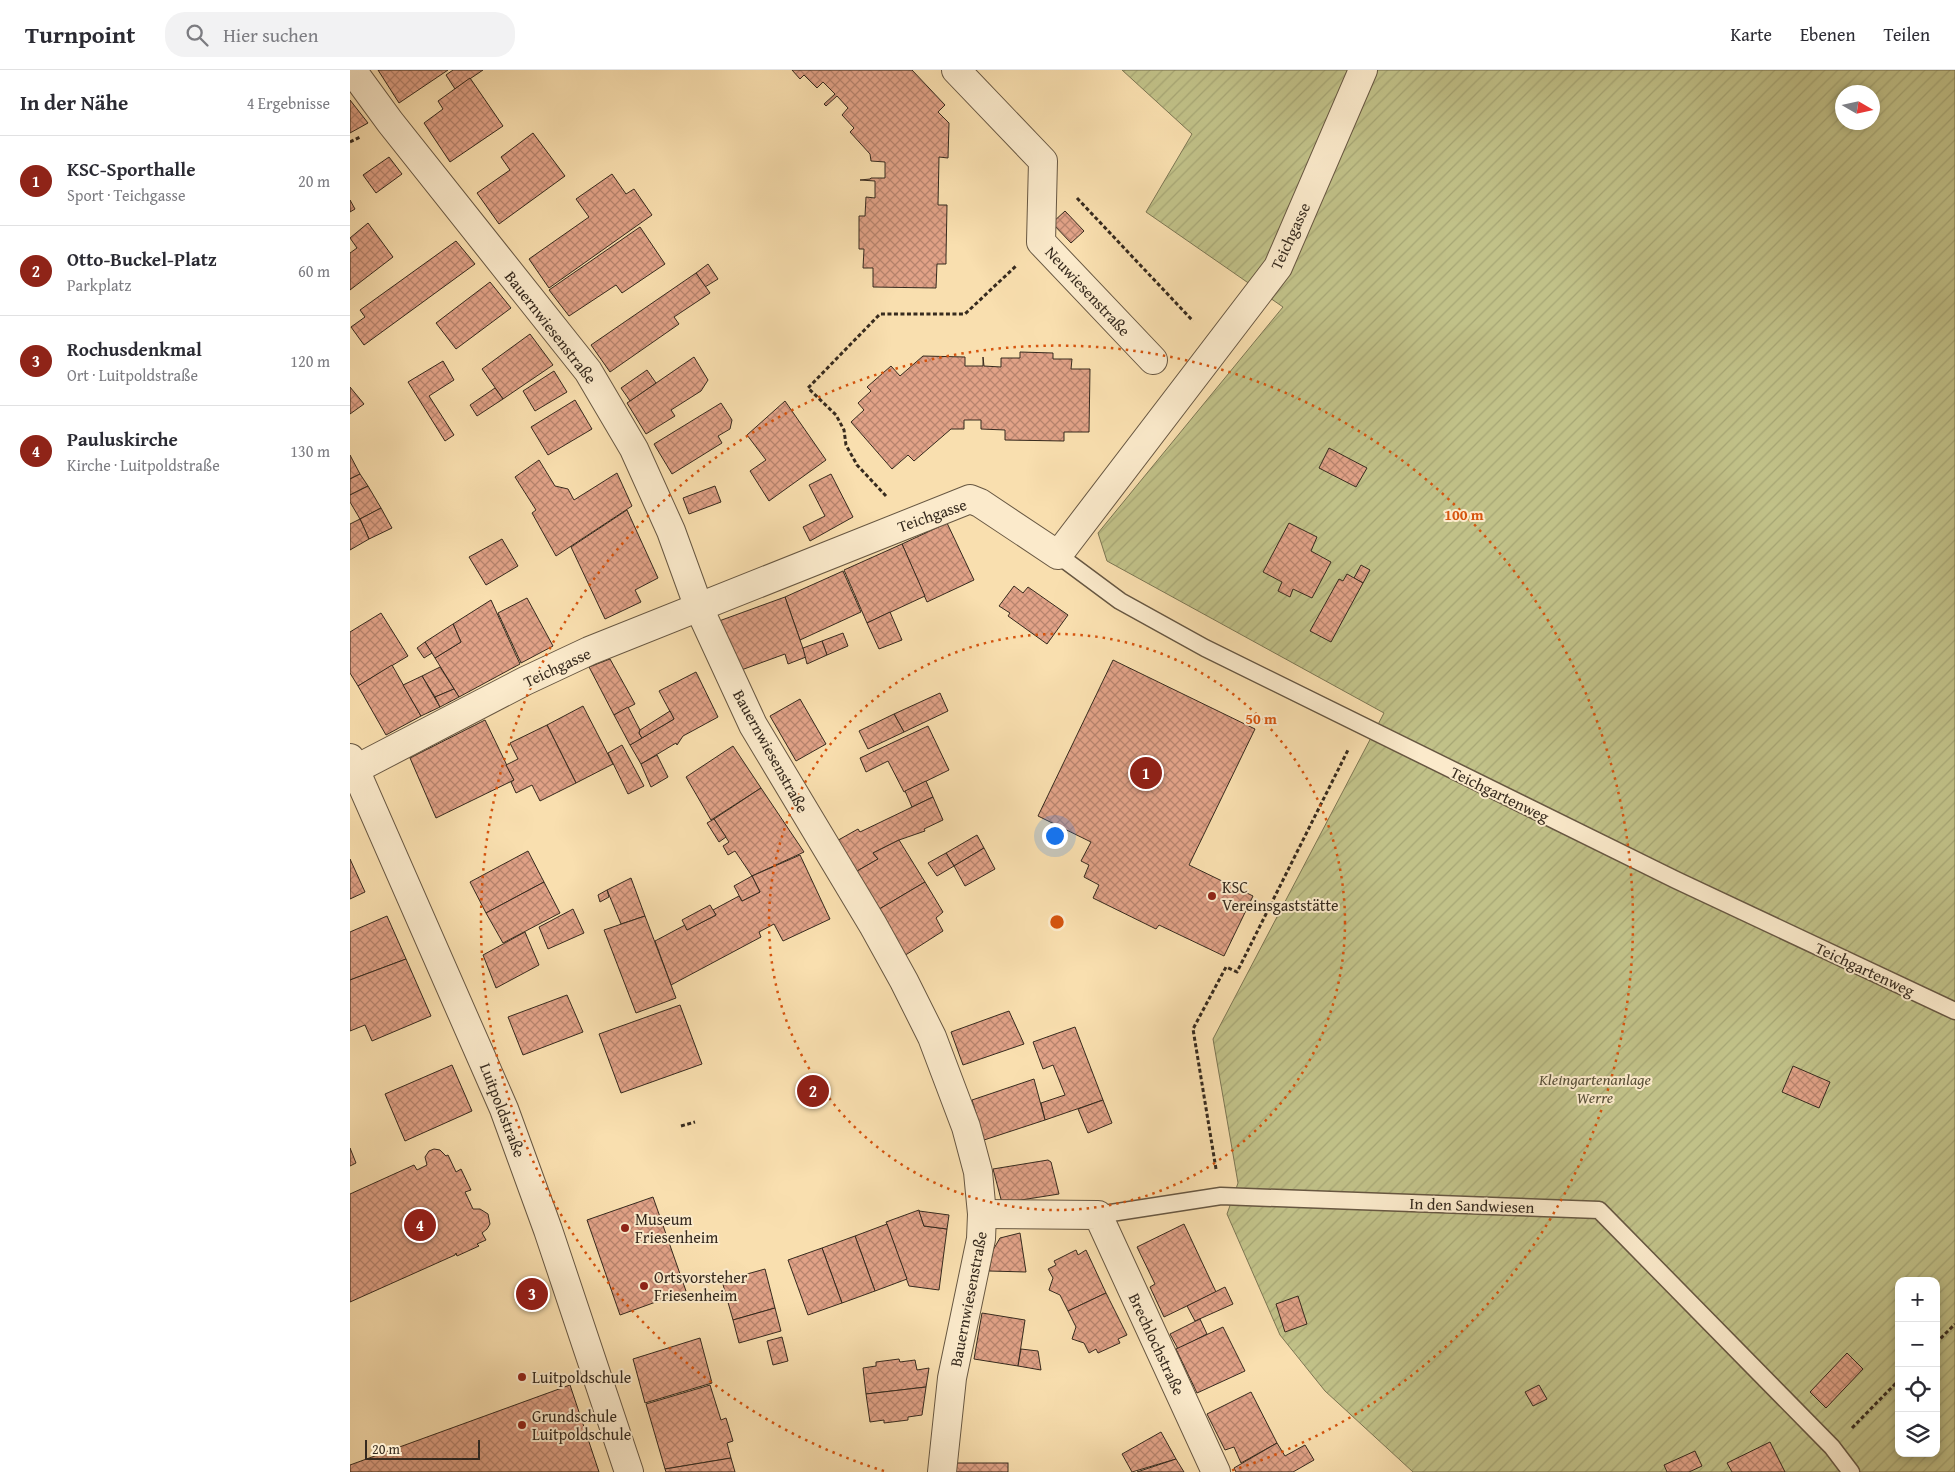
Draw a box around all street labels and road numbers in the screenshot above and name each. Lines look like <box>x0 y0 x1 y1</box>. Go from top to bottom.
street label: Teichgasse <box>1264 198 1316 274</box>
street label: Neuwiesenstraße <box>1040 241 1136 341</box>
street label: Bauernwiesenstraße <box>499 265 603 389</box>
street label: Teichgasse <box>894 492 970 538</box>
street label: Teichgasse <box>519 641 595 693</box>
street label: Bauernwiesenstraße <box>727 685 815 817</box>
street label: Teichgartenweg <box>1447 760 1553 828</box>
street label: Teichgartenweg <box>1811 936 1919 1002</box>
street label: Luitpoldstraße <box>474 1059 532 1161</box>
street label: In den Sandwiesen <box>1409 1191 1535 1219</box>
street label: Bauernwiesenstraße <box>943 1229 993 1369</box>
street label: Brechlochstraße <box>1123 1289 1191 1399</box>

